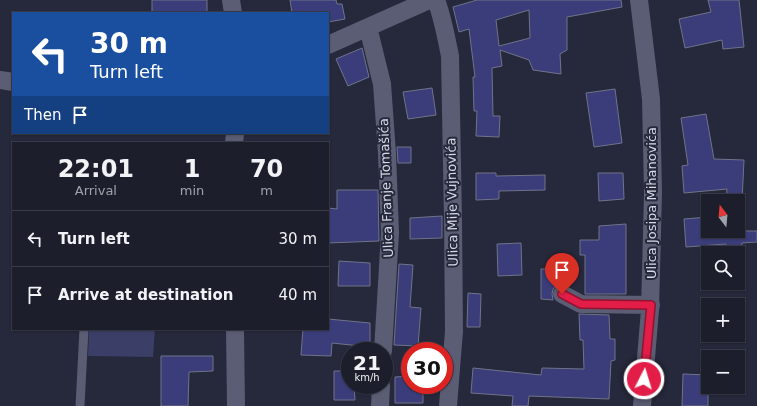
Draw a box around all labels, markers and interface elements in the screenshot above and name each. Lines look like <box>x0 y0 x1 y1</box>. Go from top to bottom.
text: 30 m <box>90 27 168 60</box>
icon: left <box>24 28 76 80</box>
text: Turn left <box>90 61 163 82</box>
icon: arrive <box>69 104 91 126</box>
text: Then <box>24 106 61 124</box>
street label: Ulica Franje Tomašića <box>376 118 396 258</box>
street label: Ulica Josipa Mihanovića <box>644 127 659 279</box>
street label: Ulica Mije Vujnovića <box>443 137 461 267</box>
text: 22:01 <box>58 155 134 183</box>
text: 1 <box>184 155 200 183</box>
text: 70 <box>250 155 283 183</box>
text: Arrival <box>75 183 117 198</box>
text: min <box>180 183 204 198</box>
text: m <box>260 183 273 198</box>
north arrow <box>701 194 745 238</box>
map controls <box>701 194 745 394</box>
icon: left <box>24 228 46 250</box>
text: Turn left <box>58 230 130 248</box>
text: 30 m <box>279 230 317 248</box>
button: search <box>701 246 745 290</box>
pin <box>545 253 579 294</box>
icon: arrive <box>551 259 573 281</box>
icon: arrive <box>24 284 46 306</box>
text: Arrive at destination <box>58 286 233 304</box>
text: 40 m <box>279 286 317 304</box>
button: + <box>701 298 745 342</box>
speed limit sign: 30 <box>401 342 453 394</box>
button: − <box>701 350 745 394</box>
text: 21 <box>353 351 381 375</box>
position arrow <box>623 358 665 400</box>
text: km/h <box>354 372 380 383</box>

